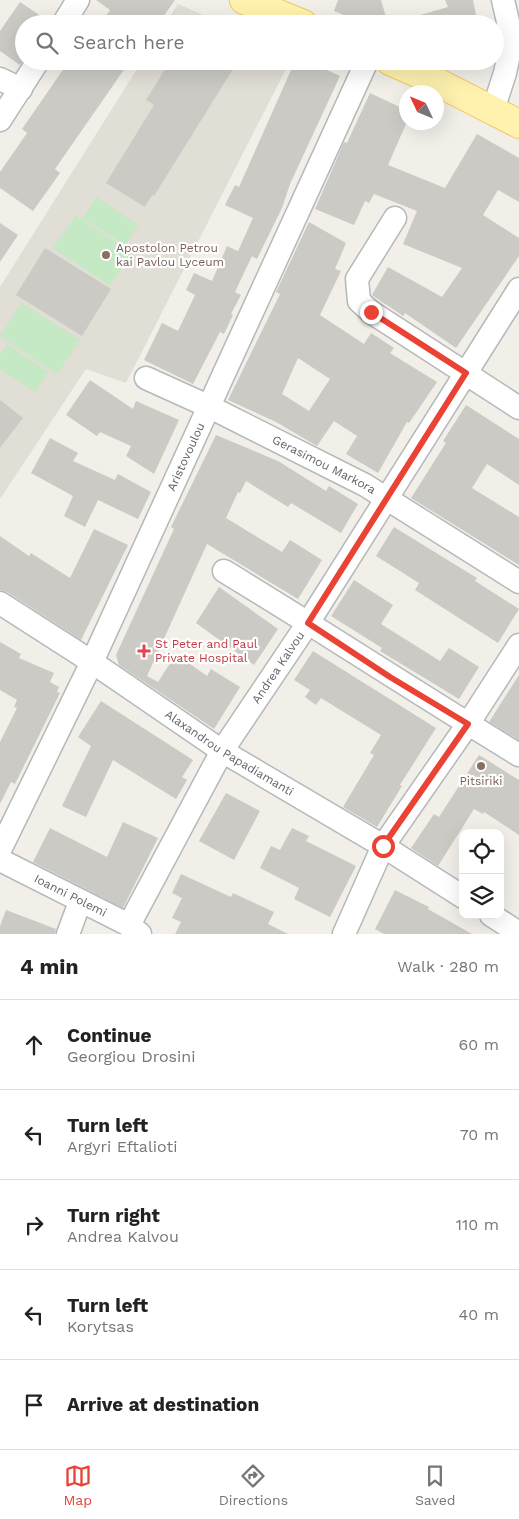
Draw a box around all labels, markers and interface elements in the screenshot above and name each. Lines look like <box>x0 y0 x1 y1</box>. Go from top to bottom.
search box <box>15 15 504 70</box>
icon: search <box>33 29 61 57</box>
text: Search here <box>73 31 184 54</box>
north arrow <box>399 85 444 130</box>
place label: Apostolon Petrou kai Pavlou Lyceum <box>116 241 224 269</box>
marker: Apostolon Petrou kai Pavlou Lyceum <box>100 249 112 261</box>
route end <box>360 301 383 324</box>
street label: Aristovoulou <box>164 420 208 493</box>
street label: Gerasimou Markora <box>270 433 378 497</box>
street label: Andrea Kalvou <box>249 629 307 706</box>
place label: St Peter and Paul Private Hospital <box>155 637 258 665</box>
marker: St Peter and Paul Private Hospital <box>137 644 151 658</box>
street label: Alaxandrou Papadiamanti <box>162 707 296 799</box>
marker: Pitsiriki <box>475 760 487 772</box>
place label: Pitsiriki <box>459 774 503 788</box>
map controls <box>459 829 504 919</box>
button: locate <box>459 829 504 874</box>
route start <box>372 835 395 858</box>
street label: Ioanni Polemi <box>32 871 109 920</box>
button: layers <box>459 874 504 919</box>
text: 4 min <box>20 954 78 979</box>
text: Walk · 280 m <box>397 957 499 976</box>
text: Continue <box>67 1024 151 1047</box>
icon: ahead <box>20 1031 48 1059</box>
text: 60 m <box>459 1035 499 1054</box>
text: Georgiou Drosini <box>67 1047 195 1066</box>
text: Turn left <box>67 1114 148 1137</box>
icon: left <box>20 1121 48 1149</box>
text: 70 m <box>460 1125 499 1144</box>
text: Argyri Eftalioti <box>67 1137 177 1156</box>
text: Turn right <box>67 1204 160 1227</box>
icon: right <box>20 1211 48 1239</box>
text: 110 m <box>456 1215 499 1234</box>
text: Andrea Kalvou <box>67 1227 179 1246</box>
text: Turn left <box>67 1294 148 1317</box>
icon: left <box>20 1301 48 1329</box>
text: 40 m <box>459 1305 499 1324</box>
text: Korytsas <box>67 1317 134 1336</box>
icon: arrive <box>20 1391 48 1419</box>
text: Arrive at destination <box>67 1393 259 1416</box>
tab: Map <box>63 1462 92 1508</box>
tab: Directions <box>219 1462 288 1508</box>
tab: Saved <box>415 1462 456 1508</box>

